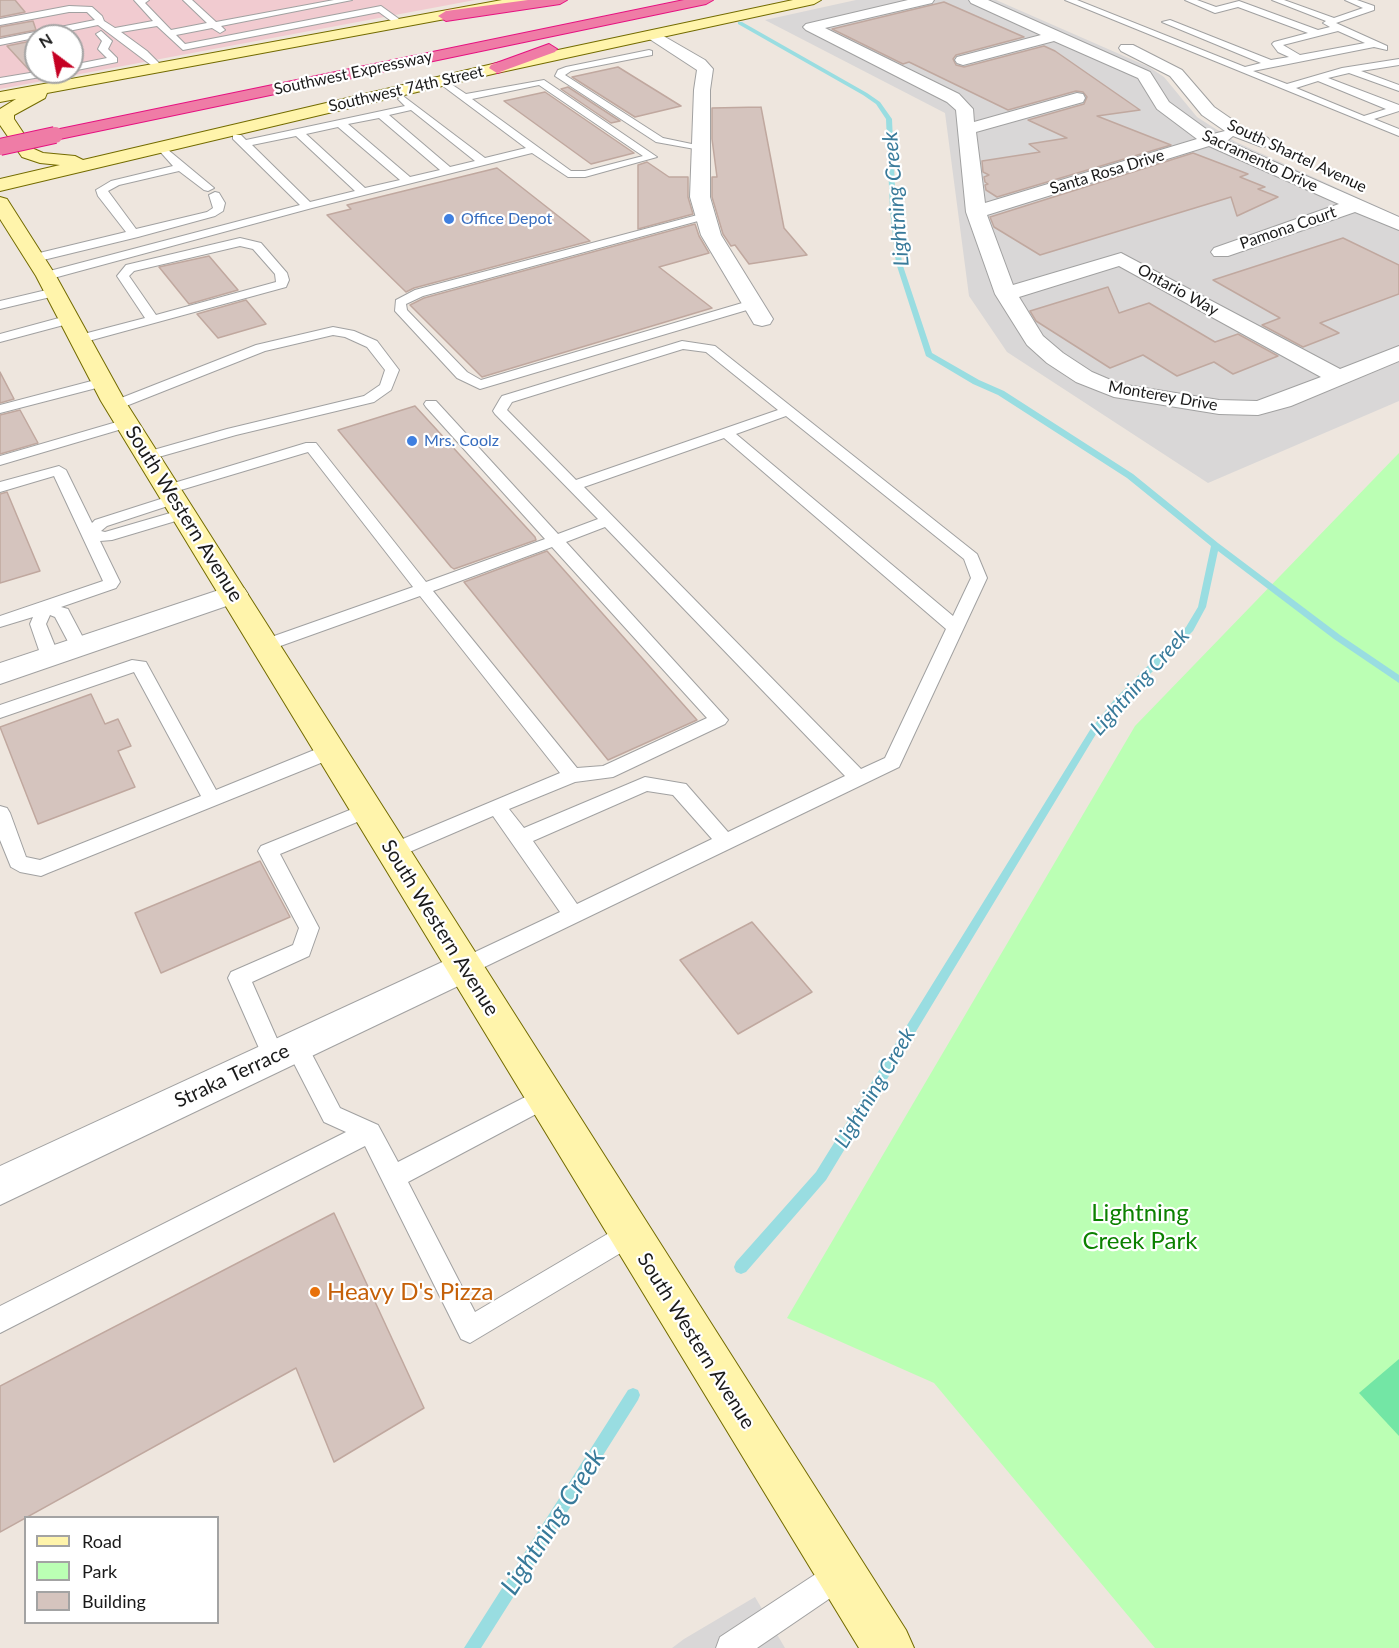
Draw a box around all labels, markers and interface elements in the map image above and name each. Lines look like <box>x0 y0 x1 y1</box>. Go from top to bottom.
north arrow <box>24 24 84 84</box>
text: N <box>35 29 56 51</box>
street label: Southwest Expressway <box>272 47 434 99</box>
street label: Southwest 74th Street <box>327 62 485 116</box>
street label: South Shartel Avenue <box>1224 115 1370 197</box>
street label: Sacramento Drive <box>1199 126 1321 196</box>
water label: Lightning Creek <box>878 131 914 267</box>
street label: Santa Rosa Drive <box>1047 145 1167 199</box>
street label: Pamona Court <box>1237 203 1339 253</box>
place label: Office Depot <box>461 209 552 229</box>
marker: Office Depot <box>442 212 456 226</box>
street label: Ontario Way <box>1134 260 1222 320</box>
street label: Monterey Drive <box>1107 377 1219 415</box>
street label: South Western Avenue <box>120 422 248 606</box>
place label: Mrs. Coolz <box>424 431 499 451</box>
marker: Mrs. Coolz <box>405 434 419 448</box>
water label: Lightning Creek <box>1085 623 1195 741</box>
street label: South Western Avenue <box>376 836 504 1020</box>
water label: Lightning Creek <box>829 1024 921 1152</box>
street label: Straka Terrace <box>171 1039 293 1113</box>
park label: Lightning Creek Park <box>1083 1199 1197 1255</box>
street label: South Western Avenue <box>632 1249 760 1433</box>
place label: Heavy D's Pizza <box>327 1278 493 1306</box>
marker: Heavy D's Pizza <box>308 1285 322 1299</box>
water label: Lightning Creek <box>494 1443 612 1601</box>
legend <box>24 1516 219 1624</box>
text: Road <box>82 1530 122 1552</box>
text: Park <box>82 1560 117 1582</box>
text: Building <box>82 1590 146 1612</box>

